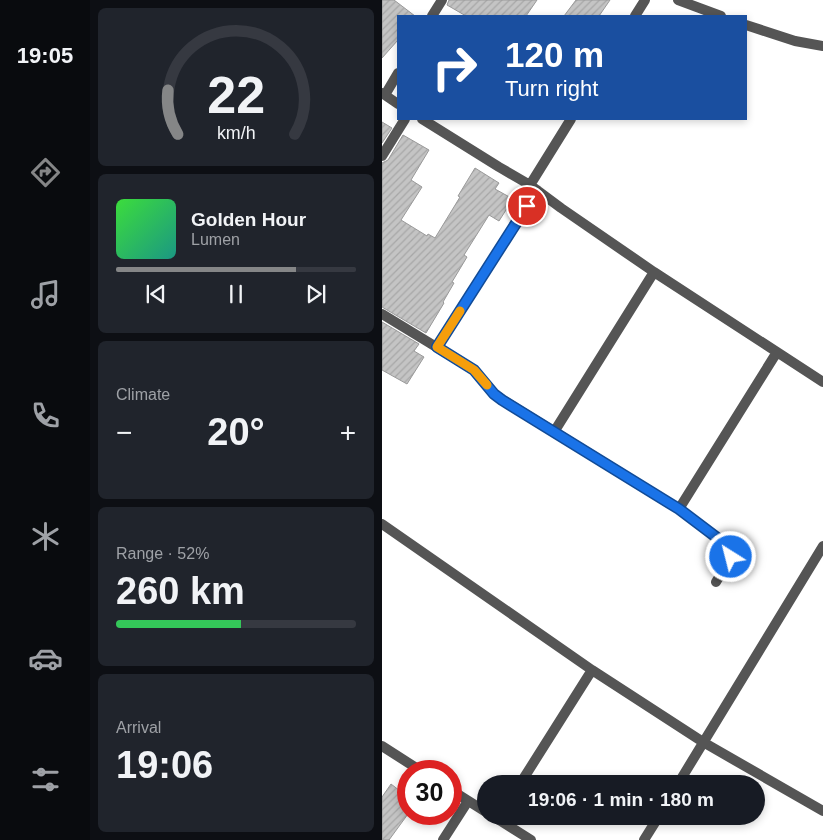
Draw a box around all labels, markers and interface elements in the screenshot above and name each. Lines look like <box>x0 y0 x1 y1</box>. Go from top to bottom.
icon: right <box>422 35 487 100</box>
text: 120 m <box>505 35 604 74</box>
text: 19:05 <box>17 43 73 68</box>
text: 22 <box>207 66 265 124</box>
text: Turn right <box>505 76 598 101</box>
text: km/h <box>217 123 255 143</box>
icon: directions <box>28 155 63 190</box>
pin <box>506 185 548 227</box>
icon: arrive <box>513 192 541 220</box>
text: Golden Hour <box>191 209 306 230</box>
text: Lumen <box>191 231 240 248</box>
icon: music <box>28 277 63 312</box>
icon: previous <box>142 280 170 308</box>
icon: pause <box>222 280 250 308</box>
icon: next <box>302 280 330 308</box>
text: Climate <box>116 386 170 403</box>
icon: phone <box>28 398 63 433</box>
text: 20° <box>207 411 265 453</box>
text: − <box>116 417 132 448</box>
text: + <box>340 417 356 448</box>
icon: climate <box>28 519 63 554</box>
position arrow <box>704 530 756 582</box>
text: Range · 52% <box>116 545 209 562</box>
text: 260 km <box>116 570 245 612</box>
icon: car <box>28 641 63 676</box>
text: Arrival <box>116 719 161 736</box>
text: 19:06 <box>116 744 213 786</box>
speed limit sign: 30 <box>397 760 462 825</box>
icon: filters <box>28 762 63 797</box>
text: 19:06 · 1 min · 180 m <box>528 789 714 810</box>

